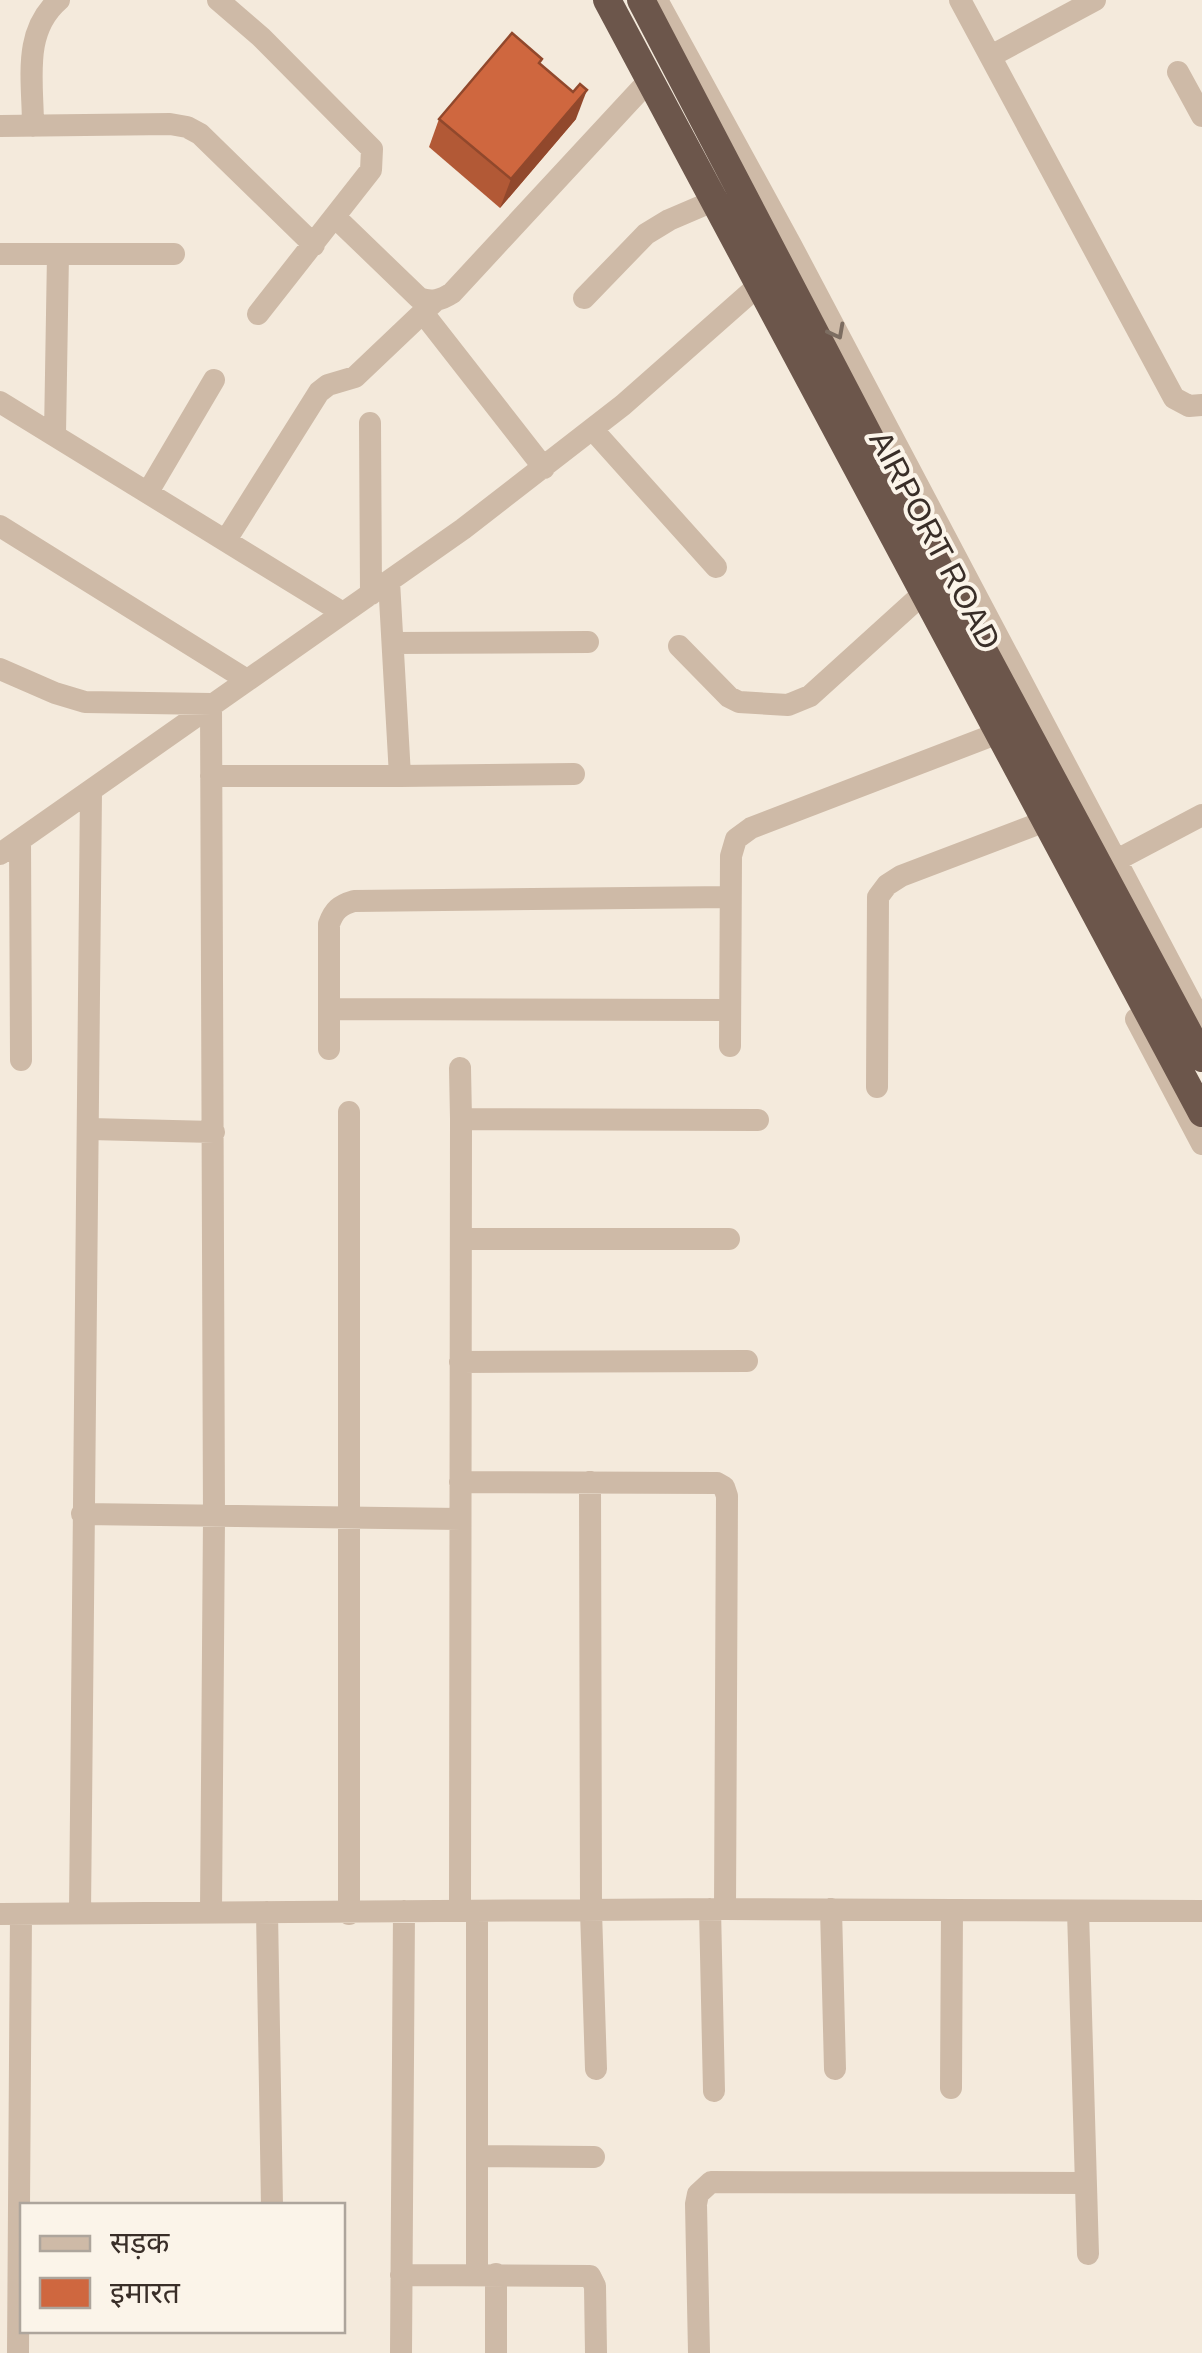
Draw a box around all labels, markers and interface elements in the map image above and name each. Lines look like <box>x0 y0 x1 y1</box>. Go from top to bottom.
one-way arrow <box>825 321 844 339</box>
street label: AIRPORT ROAD <box>862 425 1008 655</box>
legend <box>20 2203 345 2333</box>
text: सड़क <box>110 2226 170 2260</box>
text: इमारत <box>110 2276 181 2309</box>

